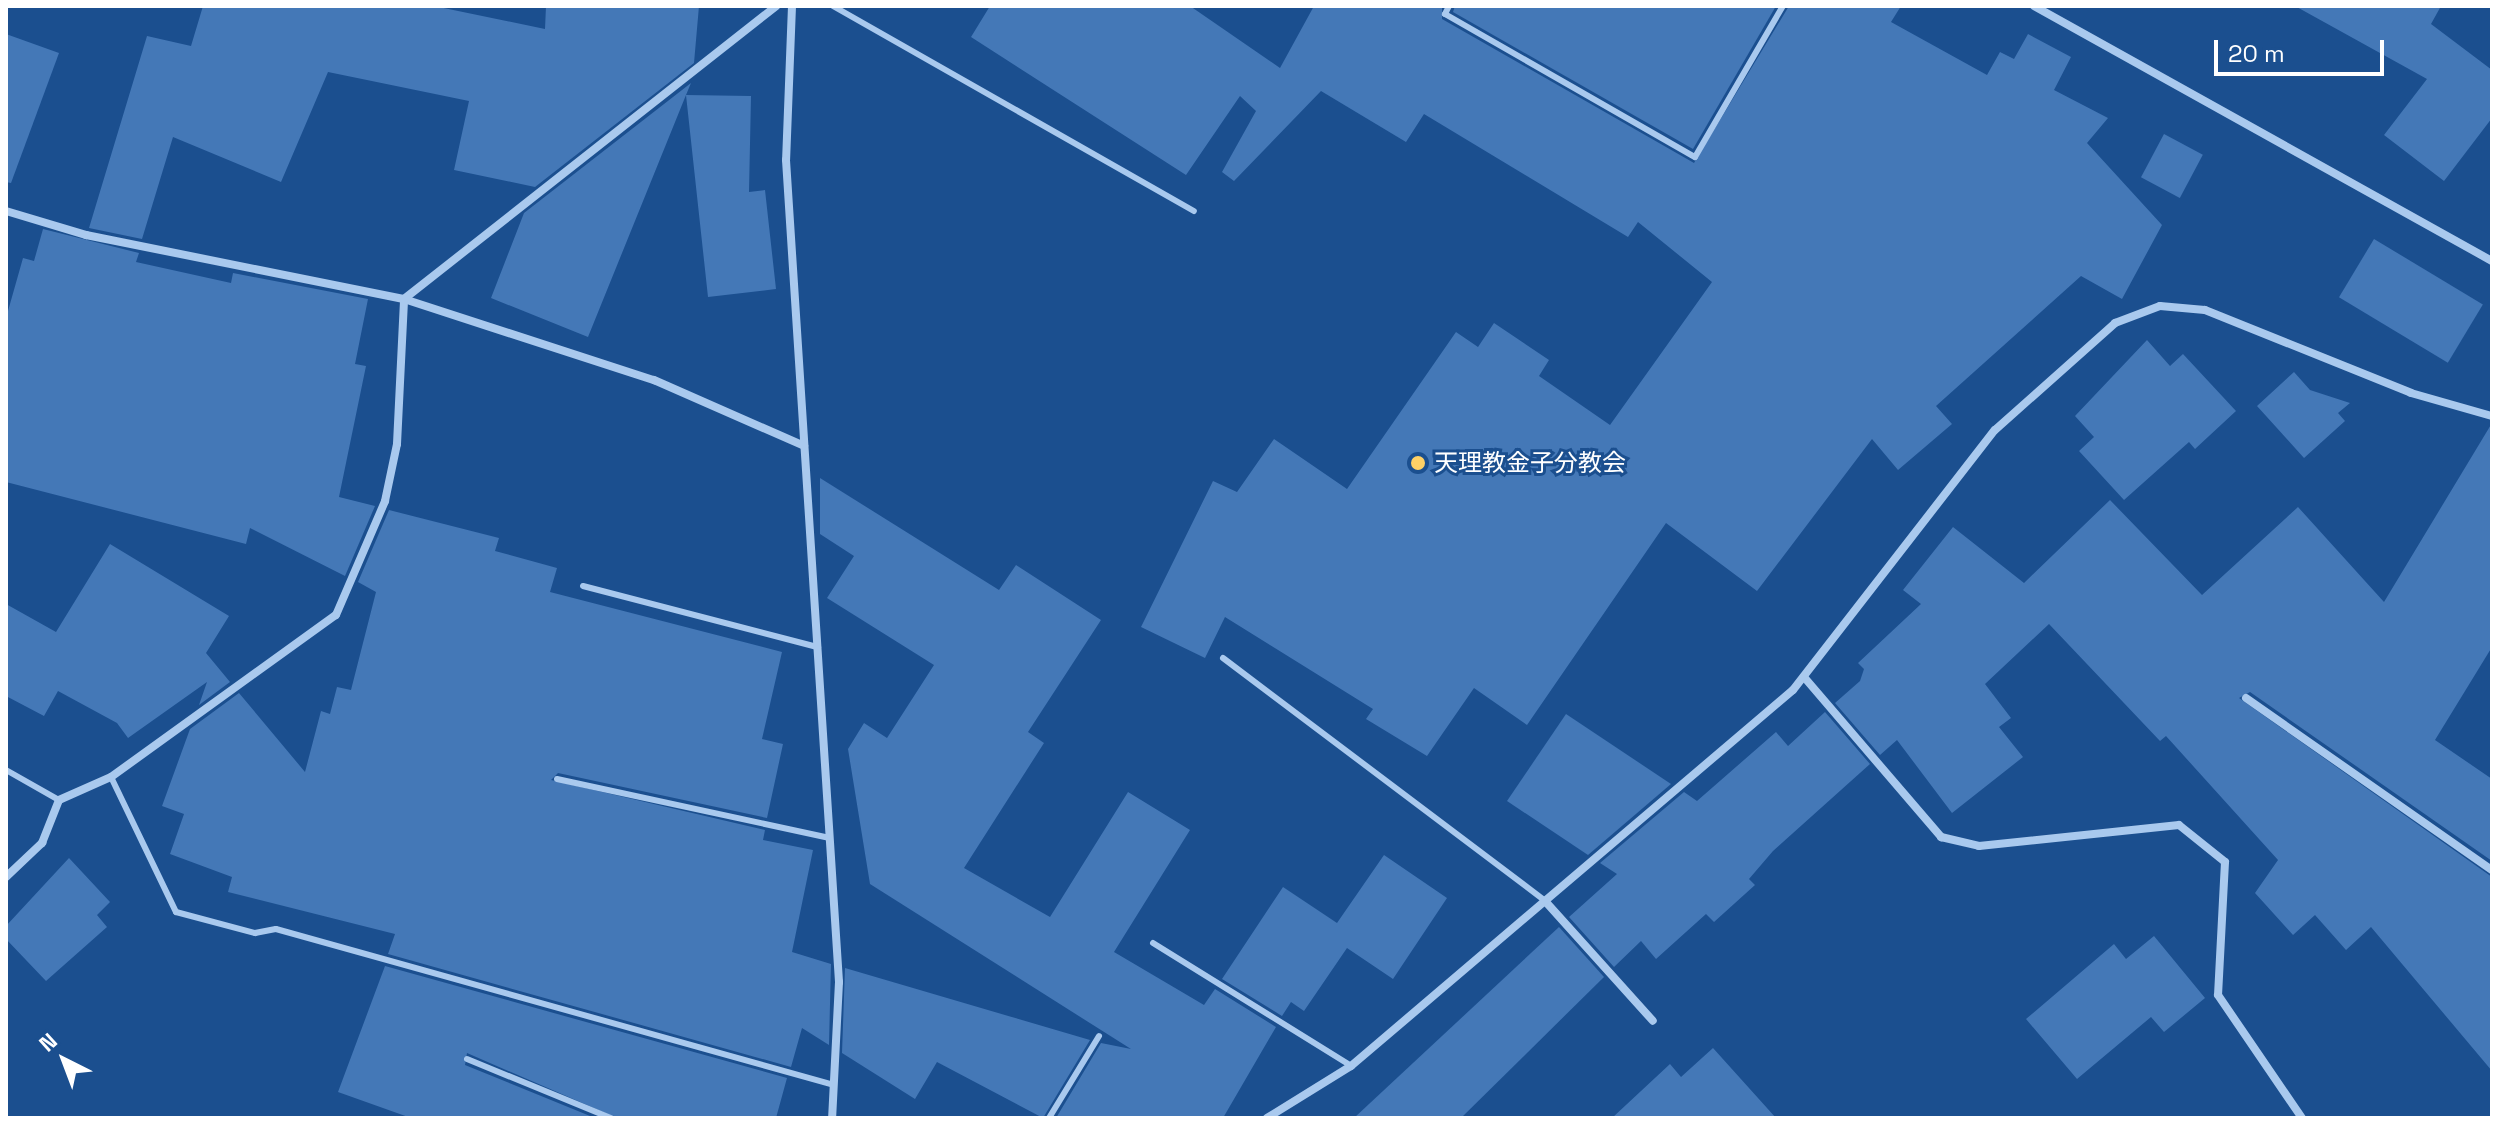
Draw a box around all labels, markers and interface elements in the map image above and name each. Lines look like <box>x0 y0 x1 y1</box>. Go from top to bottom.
scale bar <box>2218 24 2388 74</box>
text: 20 m <box>2228 38 2285 69</box>
place label: 天理教金子分教会 <box>1434 449 1626 477</box>
marker: 天理教金子分教会 <box>1409 454 1427 472</box>
north arrow <box>24 1020 104 1100</box>
text: N <box>33 1027 63 1058</box>

